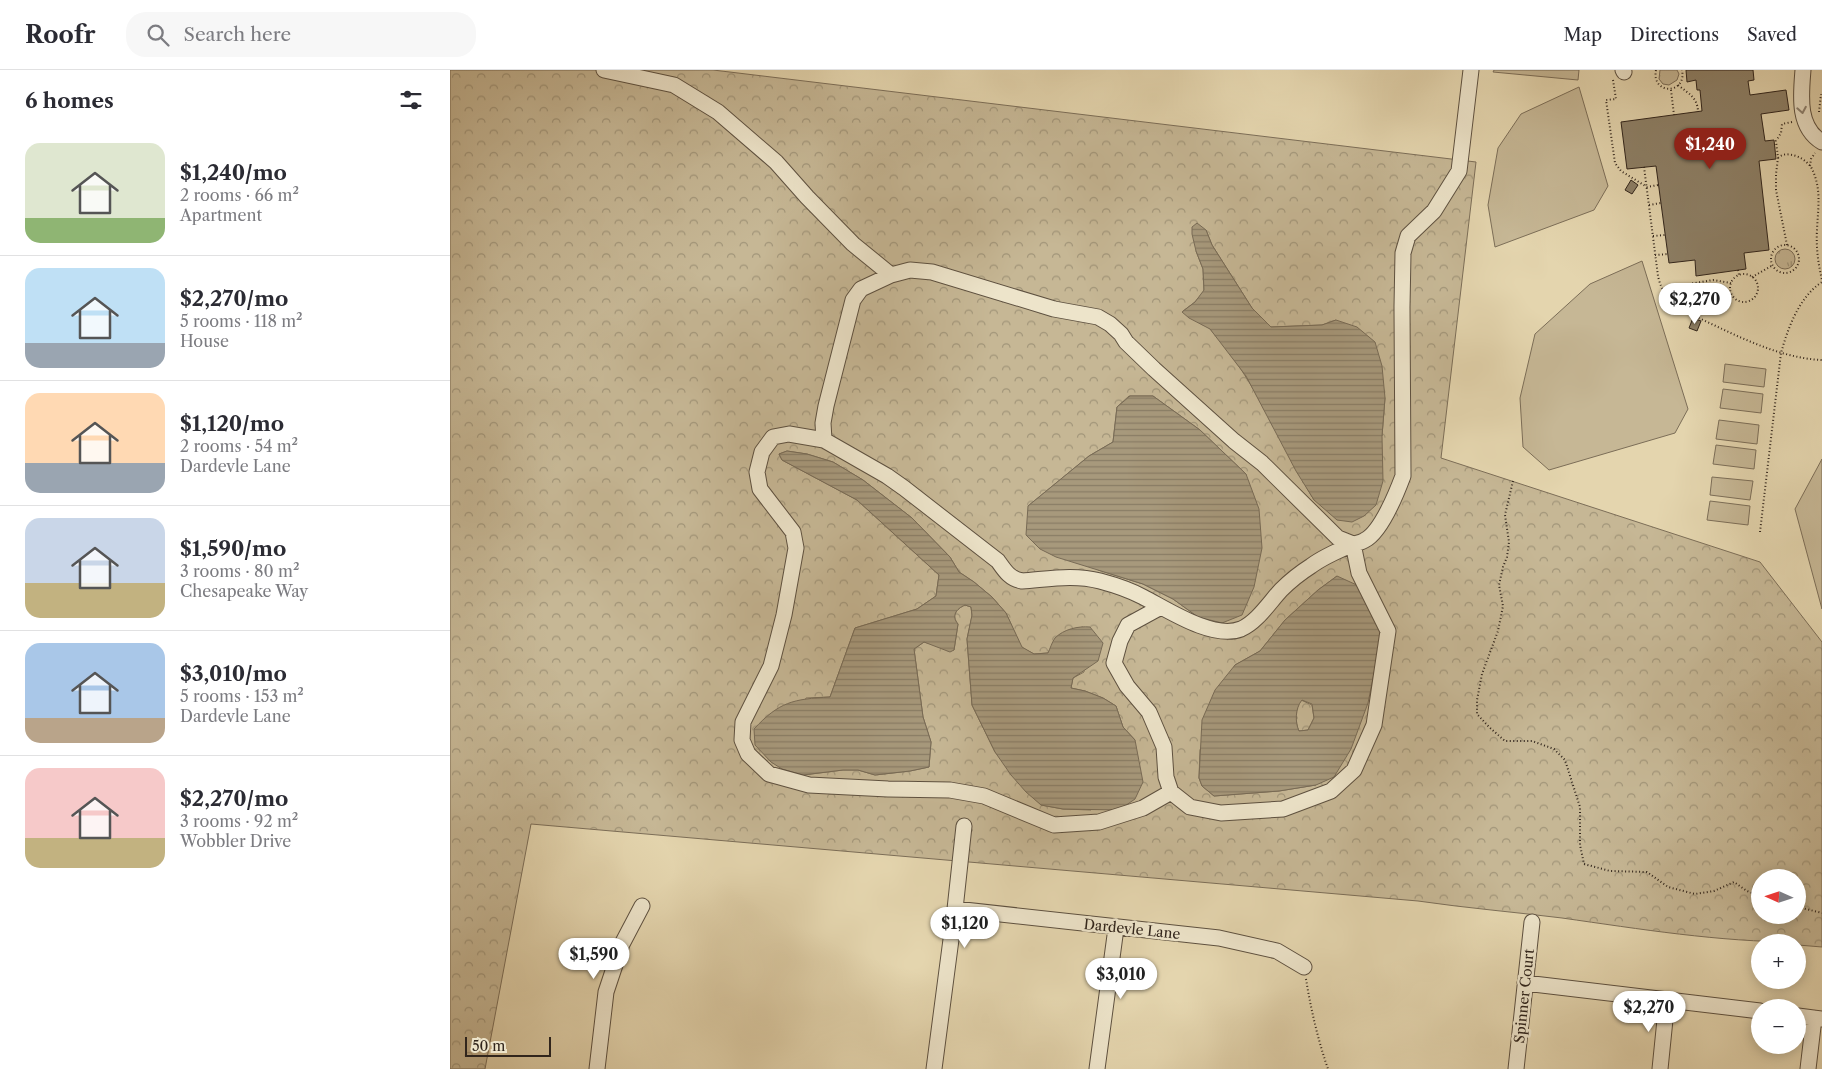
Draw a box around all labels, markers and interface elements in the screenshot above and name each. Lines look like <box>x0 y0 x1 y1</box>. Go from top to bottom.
search box <box>126 12 476 57</box>
text: Roofr <box>25 20 96 49</box>
icon: search <box>144 21 172 49</box>
text: Search here <box>184 23 291 46</box>
text: Map <box>1563 24 1602 46</box>
text: Directions <box>1630 24 1719 46</box>
text: Saved <box>1747 24 1797 46</box>
icon: filters <box>397 86 425 114</box>
text: 6 homes <box>25 88 114 113</box>
one-way arrow <box>1797 105 1807 114</box>
pin: $1,240 <box>1669 128 1751 170</box>
text: $1,240 <box>1685 134 1735 154</box>
text: $1,240/mo <box>180 160 287 185</box>
icon: home <box>65 163 125 223</box>
text: 2 rooms · 66 m² <box>180 185 299 205</box>
text: Apartment <box>180 205 262 225</box>
pin: $2,270 <box>1654 282 1736 325</box>
text: $2,270/mo <box>180 286 288 311</box>
icon: home <box>65 288 125 348</box>
text: $2,270 <box>1670 289 1720 309</box>
text: 5 rooms · 118 m² <box>180 311 303 331</box>
text: House <box>180 331 229 351</box>
text: $1,120/mo <box>180 411 284 436</box>
icon: home <box>65 413 125 473</box>
text: 2 rooms · 54 m² <box>180 436 298 456</box>
text: Dardevle Lane <box>180 456 291 476</box>
text: $1,590/mo <box>180 536 286 561</box>
icon: home <box>65 538 125 598</box>
text: 3 rooms · 80 m² <box>180 561 299 581</box>
text: Chesapeake Way <box>180 581 308 601</box>
text: $3,010/mo <box>180 661 287 686</box>
icon: home <box>65 663 125 723</box>
text: 5 rooms · 153 m² <box>180 686 304 706</box>
text: Dardevle Lane <box>180 706 291 726</box>
text: $2,270/mo <box>180 786 288 811</box>
icon: home <box>65 788 125 848</box>
text: 3 rooms · 92 m² <box>180 811 298 831</box>
text: Wobbler Drive <box>180 831 291 851</box>
north arrow <box>1751 869 1806 924</box>
map controls <box>1751 869 1806 1054</box>
pin: $1,120 <box>924 906 1006 949</box>
text: $1,120 <box>941 913 989 933</box>
street label: Dardevle Lane <box>1083 915 1181 943</box>
button: + <box>1751 934 1806 989</box>
pin: $1,590 <box>553 938 635 980</box>
text: $1,590 <box>569 944 619 964</box>
street label: Spinner Court <box>1510 948 1538 1044</box>
pin: $3,010 <box>1080 958 1162 1000</box>
text: $3,010 <box>1096 964 1146 984</box>
pin: $2,270 <box>1608 990 1690 1033</box>
text: $2,270 <box>1624 997 1674 1017</box>
button: − <box>1751 999 1806 1054</box>
scale bar <box>465 1034 551 1057</box>
text: 50 m <box>472 1037 505 1055</box>

